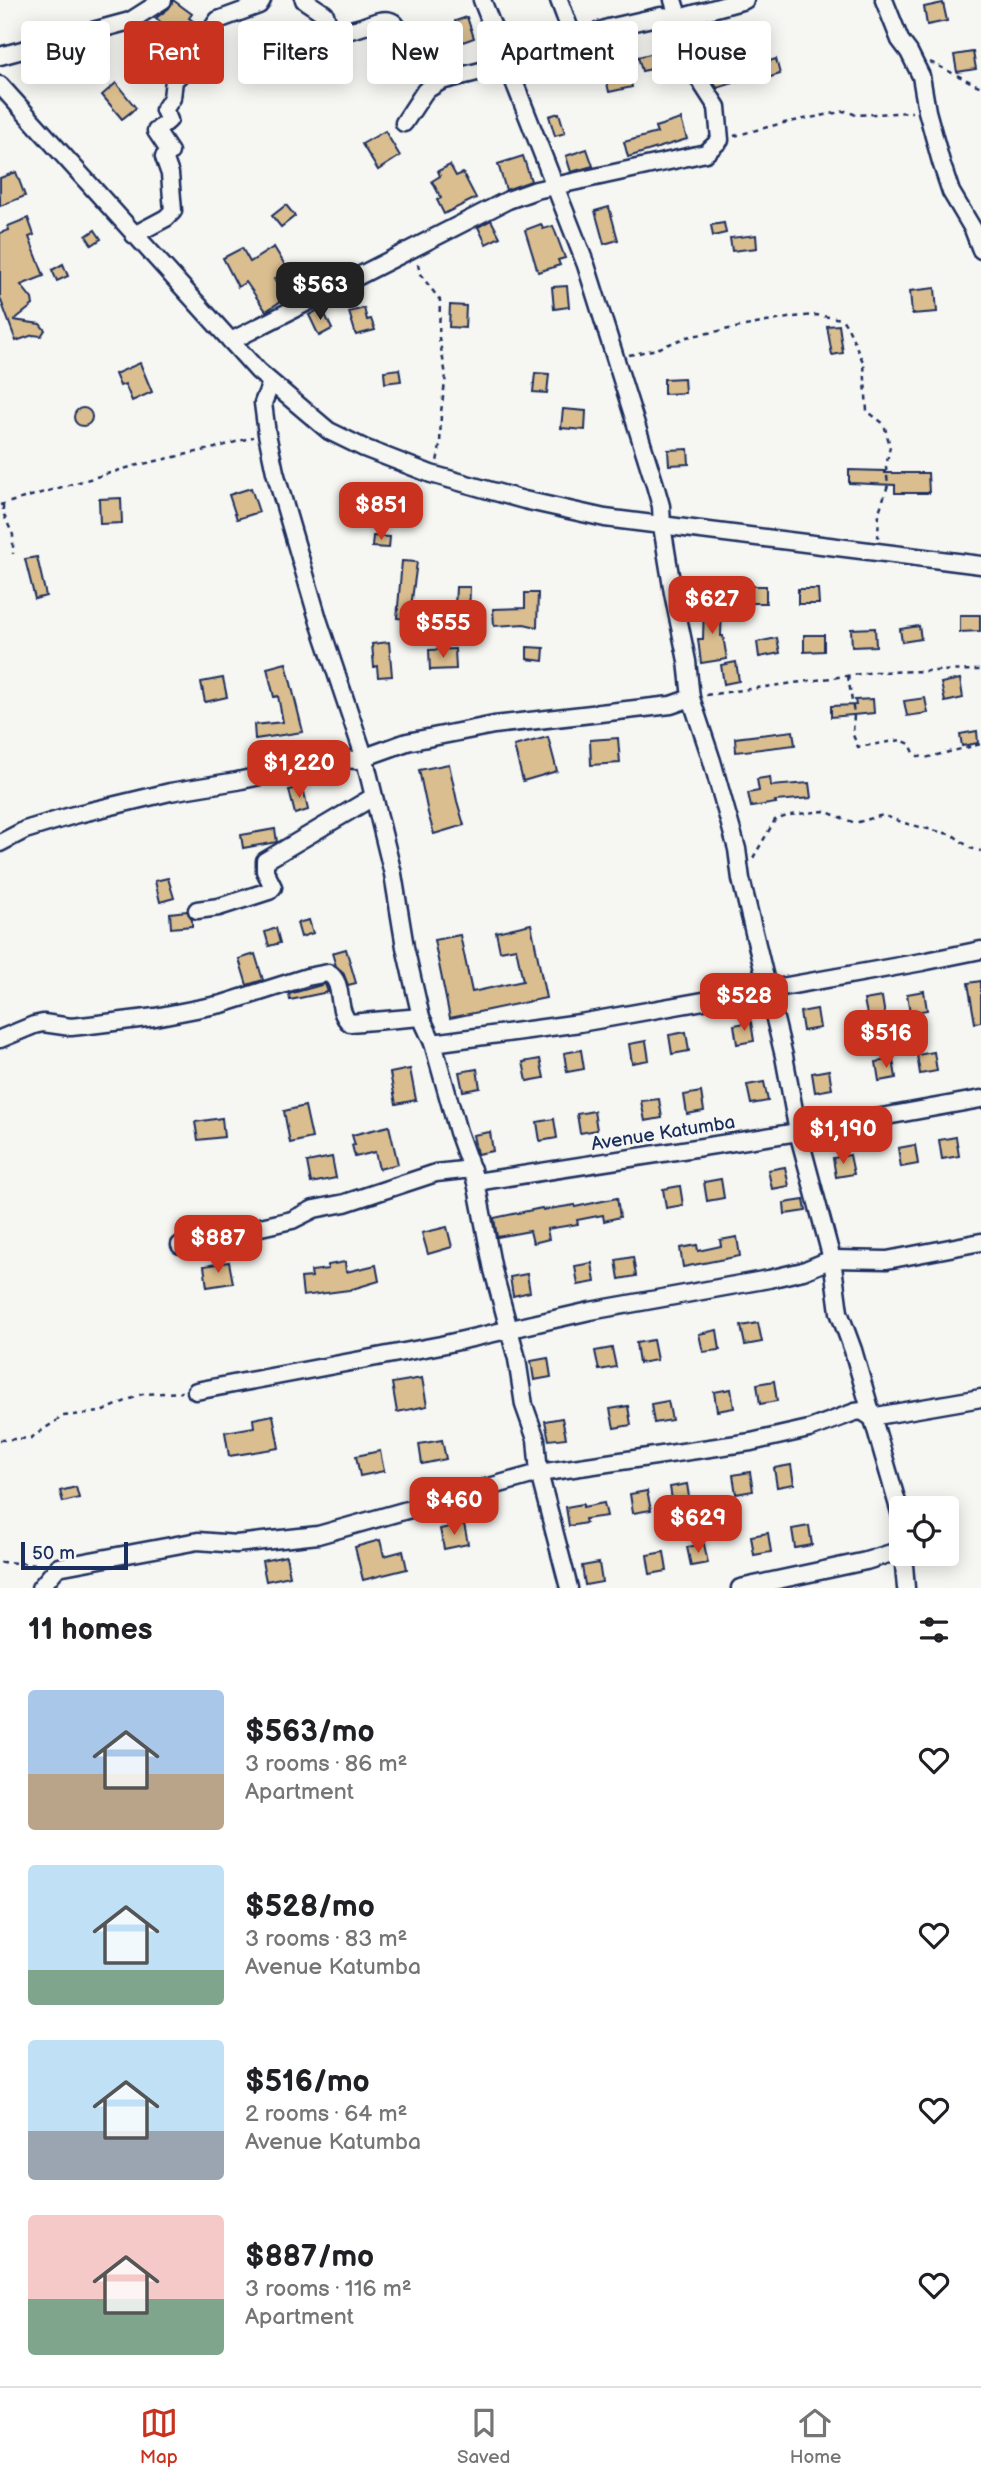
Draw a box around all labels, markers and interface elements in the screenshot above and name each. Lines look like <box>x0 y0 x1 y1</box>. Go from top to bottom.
chip: Buy <box>21 21 110 84</box>
chip: Rent <box>124 21 224 84</box>
chip: Filters <box>238 21 353 84</box>
chip: New <box>367 21 463 84</box>
chip: Apartment <box>477 21 638 84</box>
chip: House <box>652 21 771 84</box>
pin: $563 <box>279 262 361 322</box>
text: $563 <box>292 271 348 299</box>
pin: $851 <box>340 482 422 542</box>
text: $851 <box>355 491 407 519</box>
pin: $627 <box>671 576 753 636</box>
text: $627 <box>685 585 739 613</box>
pin: $555 <box>402 600 484 660</box>
text: $555 <box>416 609 470 637</box>
pin: $1,220 <box>242 740 356 800</box>
text: $1,220 <box>263 749 335 777</box>
pin: $528 <box>703 974 785 1033</box>
text: $528 <box>716 982 772 1010</box>
pin: $516 <box>845 1010 927 1070</box>
text: $516 <box>860 1019 912 1047</box>
pin: $1,190 <box>786 1106 900 1166</box>
street label: Avenue Katumba <box>590 1111 737 1156</box>
text: $1,190 <box>809 1115 877 1143</box>
pin: $887 <box>177 1216 259 1275</box>
text: $887 <box>190 1224 246 1252</box>
pin: $460 <box>413 1478 495 1537</box>
text: $460 <box>426 1486 482 1514</box>
pin: $629 <box>657 1496 739 1555</box>
map controls <box>889 1496 959 1566</box>
button: locate <box>889 1496 959 1566</box>
text: $629 <box>670 1504 726 1532</box>
scale bar <box>21 1539 128 1571</box>
text: 50 m <box>32 1542 75 1565</box>
icon: filters <box>915 1611 953 1649</box>
text: 11 homes <box>28 1612 152 1648</box>
text: $563/mo <box>245 1714 375 1750</box>
icon: home <box>84 1718 168 1802</box>
icon: heart <box>915 1741 953 1779</box>
text: 3 rooms · 86 m² <box>245 1750 407 1778</box>
text: Apartment <box>245 1778 354 1806</box>
text: $528/mo <box>245 1889 375 1925</box>
icon: home <box>84 1893 168 1977</box>
icon: heart <box>915 1916 953 1954</box>
text: 3 rooms · 83 m² <box>245 1925 407 1953</box>
text: Avenue Katumba <box>245 1953 421 1981</box>
text: $516/mo <box>245 2064 370 2100</box>
icon: home <box>84 2068 168 2152</box>
icon: heart <box>915 2091 953 2129</box>
text: 2 rooms · 64 m² <box>245 2100 407 2128</box>
text: Avenue Katumba <box>245 2128 421 2156</box>
text: $887/mo <box>245 2239 374 2275</box>
icon: home <box>84 2243 168 2327</box>
icon: heart <box>915 2266 953 2304</box>
text: 3 rooms · 116 m² <box>245 2275 412 2303</box>
text: Apartment <box>245 2303 354 2331</box>
tab: Map <box>140 2404 178 2469</box>
tab: Saved <box>457 2404 510 2469</box>
tab: Home <box>790 2404 841 2469</box>

